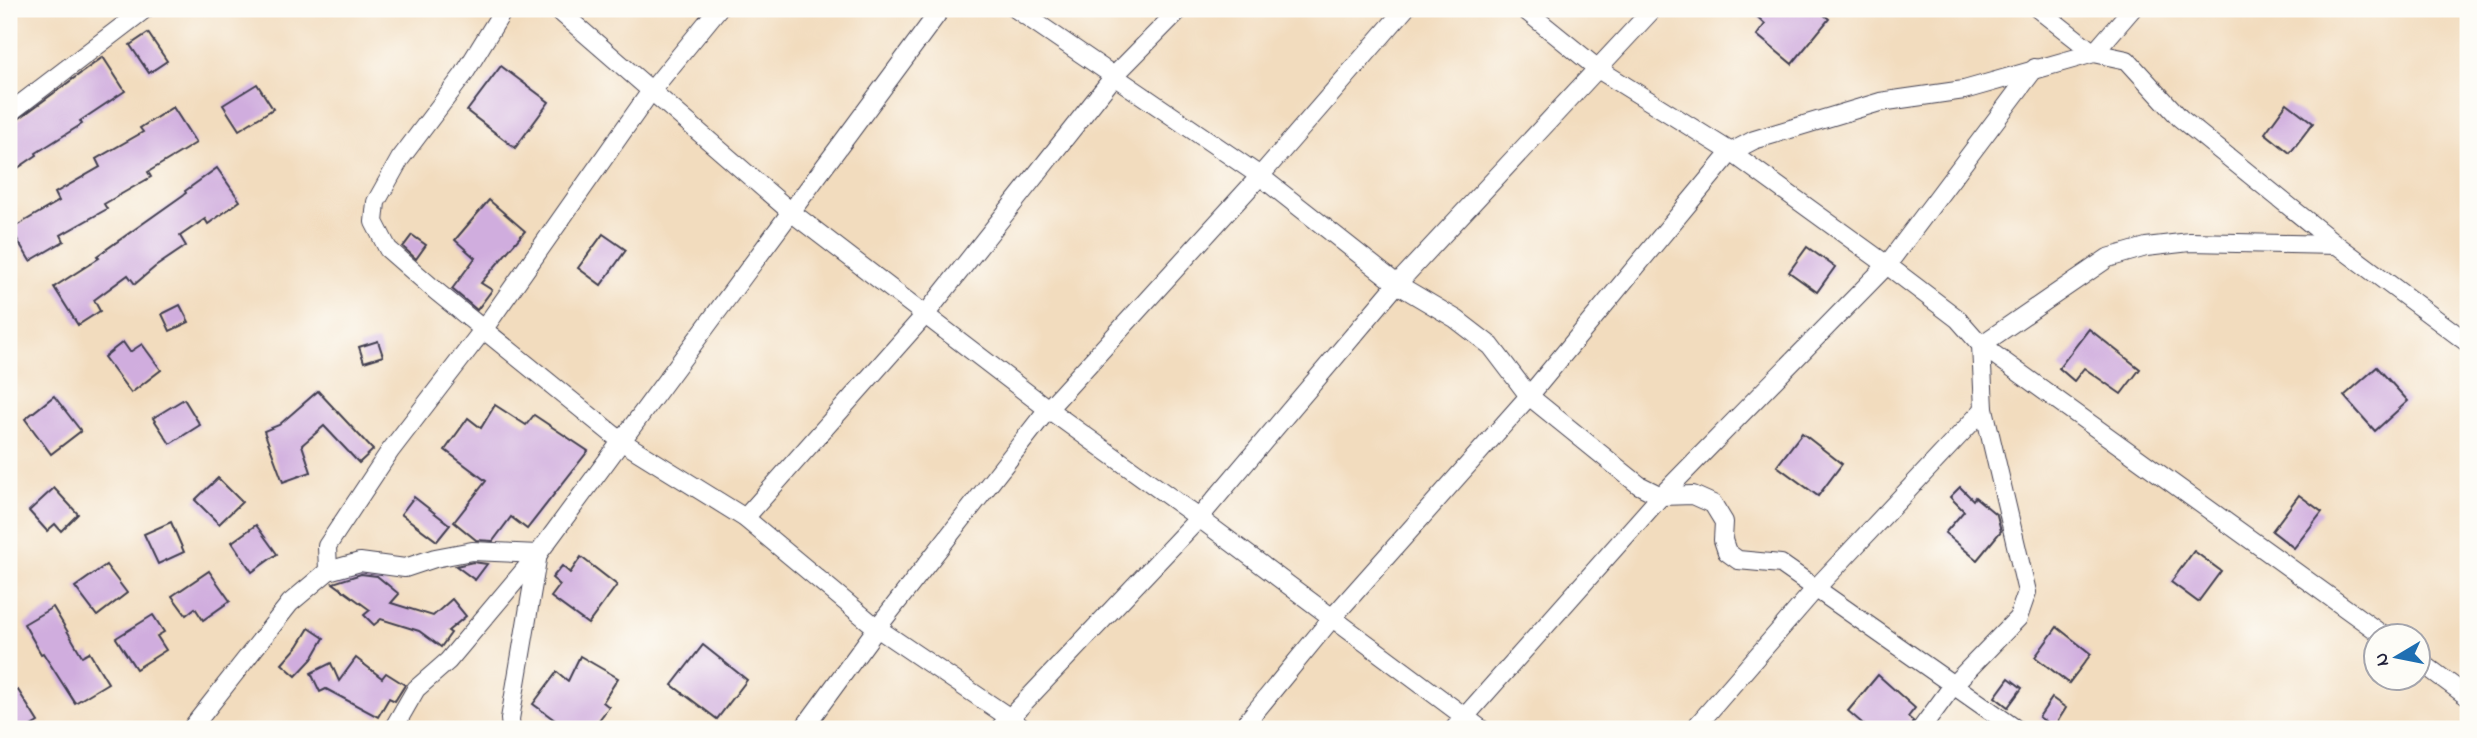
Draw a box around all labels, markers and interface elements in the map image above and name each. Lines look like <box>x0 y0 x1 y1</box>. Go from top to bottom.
north arrow <box>2362 622 2432 692</box>
text: N <box>2368 651 2397 668</box>

